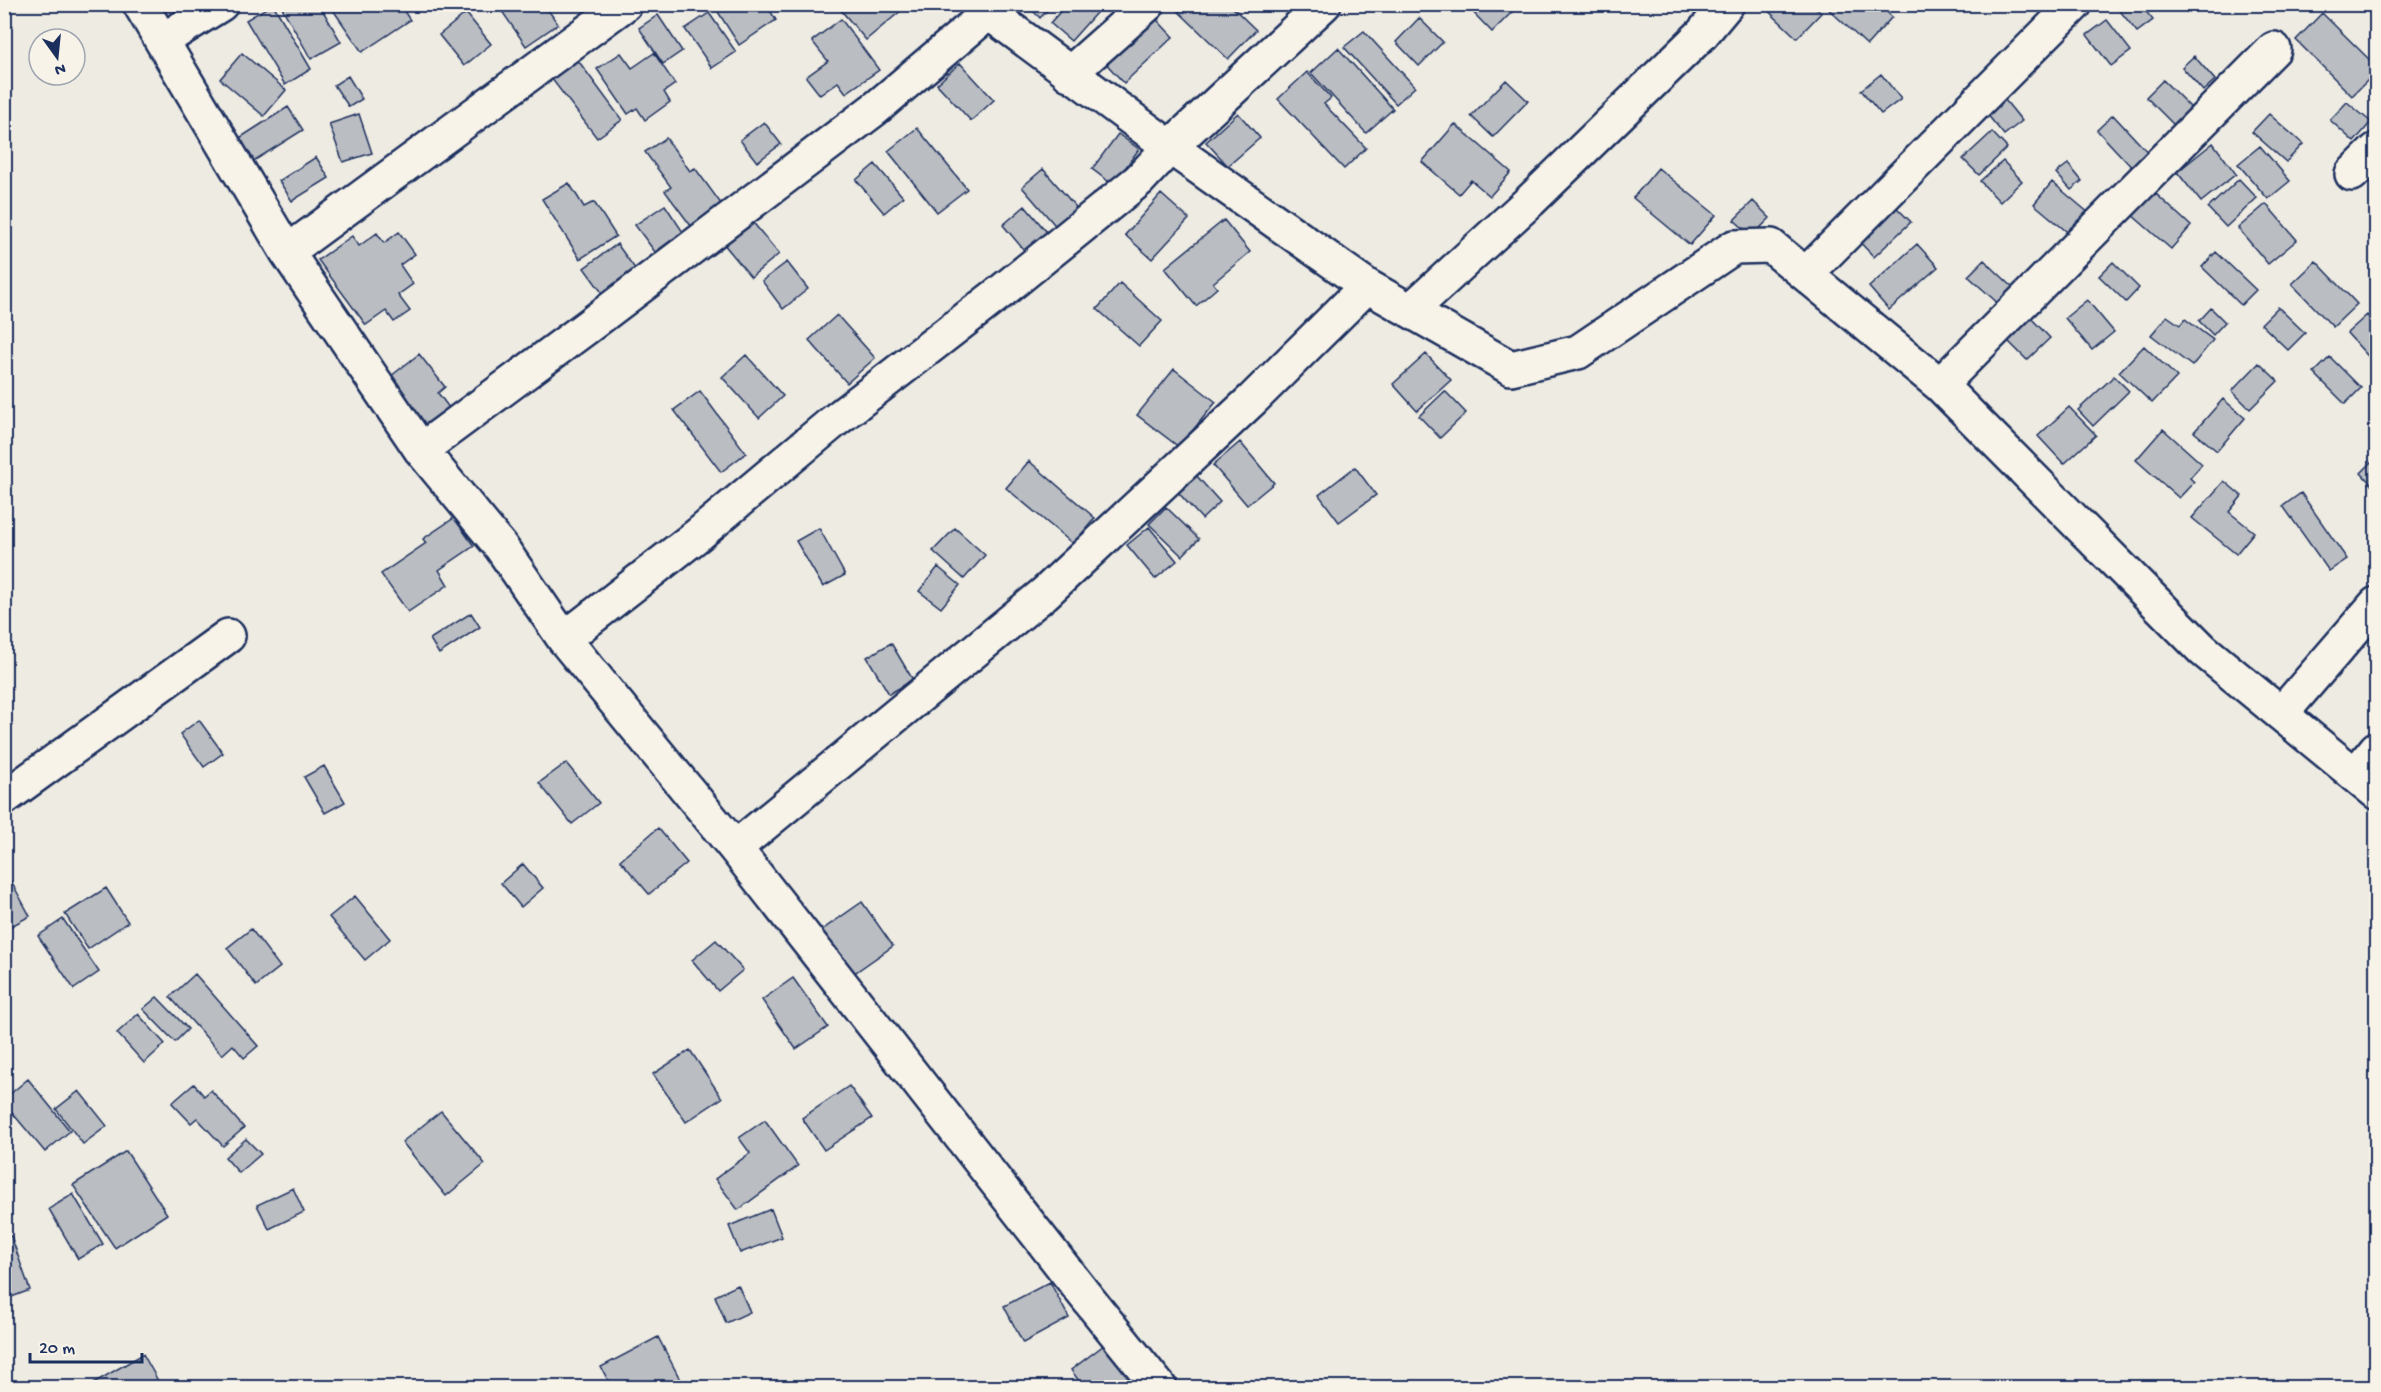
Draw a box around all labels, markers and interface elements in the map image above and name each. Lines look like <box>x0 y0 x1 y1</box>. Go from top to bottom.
north arrow <box>27 27 87 87</box>
text: N <box>52 58 67 79</box>
scale bar <box>30 1326 142 1364</box>
text: 20 m <box>39 1339 75 1360</box>

